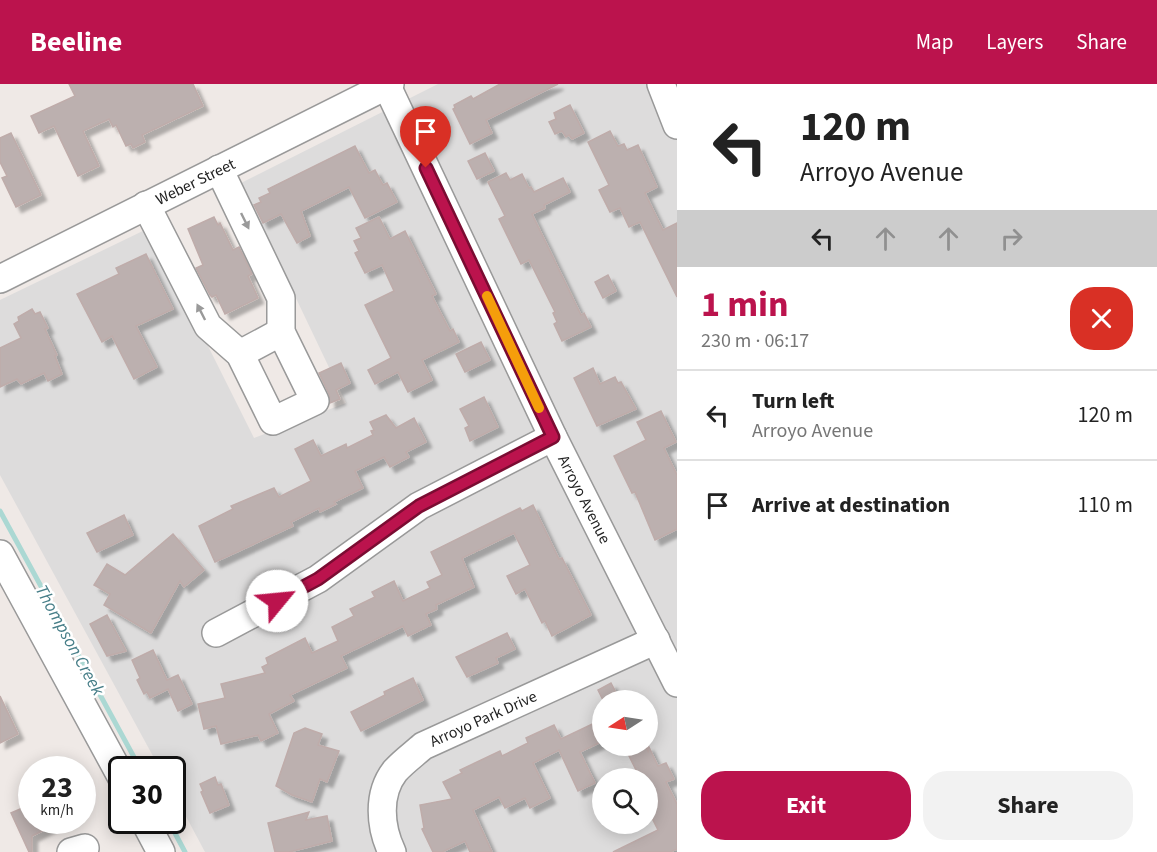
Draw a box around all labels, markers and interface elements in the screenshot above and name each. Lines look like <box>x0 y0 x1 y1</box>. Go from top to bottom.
text: Beeline <box>30 22 122 62</box>
text: Map <box>916 27 953 57</box>
text: Layers <box>986 27 1043 57</box>
text: Share <box>1076 27 1127 57</box>
text: 120 m <box>800 97 911 157</box>
pin <box>400 106 451 168</box>
icon: left <box>701 108 779 186</box>
icon: arrive <box>409 115 442 148</box>
street label: Weber Street <box>152 153 239 211</box>
text: Arroyo Avenue <box>800 153 963 192</box>
one-way arrow <box>240 213 249 230</box>
icon: left <box>806 222 839 255</box>
icon: ahead <box>869 222 902 255</box>
icon: ahead <box>932 222 965 255</box>
icon: right <box>995 222 1028 255</box>
text: 1 min <box>701 279 789 330</box>
button: close <box>1070 287 1133 350</box>
one-way arrow <box>196 303 206 320</box>
text: 230 m · 06:17 <box>701 327 809 355</box>
text: Turn left <box>752 385 834 417</box>
icon: left <box>701 399 734 432</box>
text: 120 m <box>1078 399 1133 431</box>
text: Arroyo Avenue <box>752 417 873 445</box>
street label: Arroyo Avenue <box>552 451 616 548</box>
icon: arrive <box>701 489 734 522</box>
text: Arrive at destination <box>752 489 950 521</box>
text: 110 m <box>1078 489 1133 521</box>
position arrow <box>245 569 309 633</box>
water label: Thompson Creek <box>29 580 111 701</box>
street label: Arroyo Park Drive <box>426 685 541 752</box>
north arrow <box>592 690 658 756</box>
map controls <box>592 690 658 834</box>
speed limit sign: 30 <box>108 756 186 834</box>
text: 23 <box>41 766 73 809</box>
button: search <box>592 768 658 834</box>
button: Exit <box>701 771 911 840</box>
button: Share <box>923 771 1133 840</box>
text: km/h <box>40 800 74 821</box>

